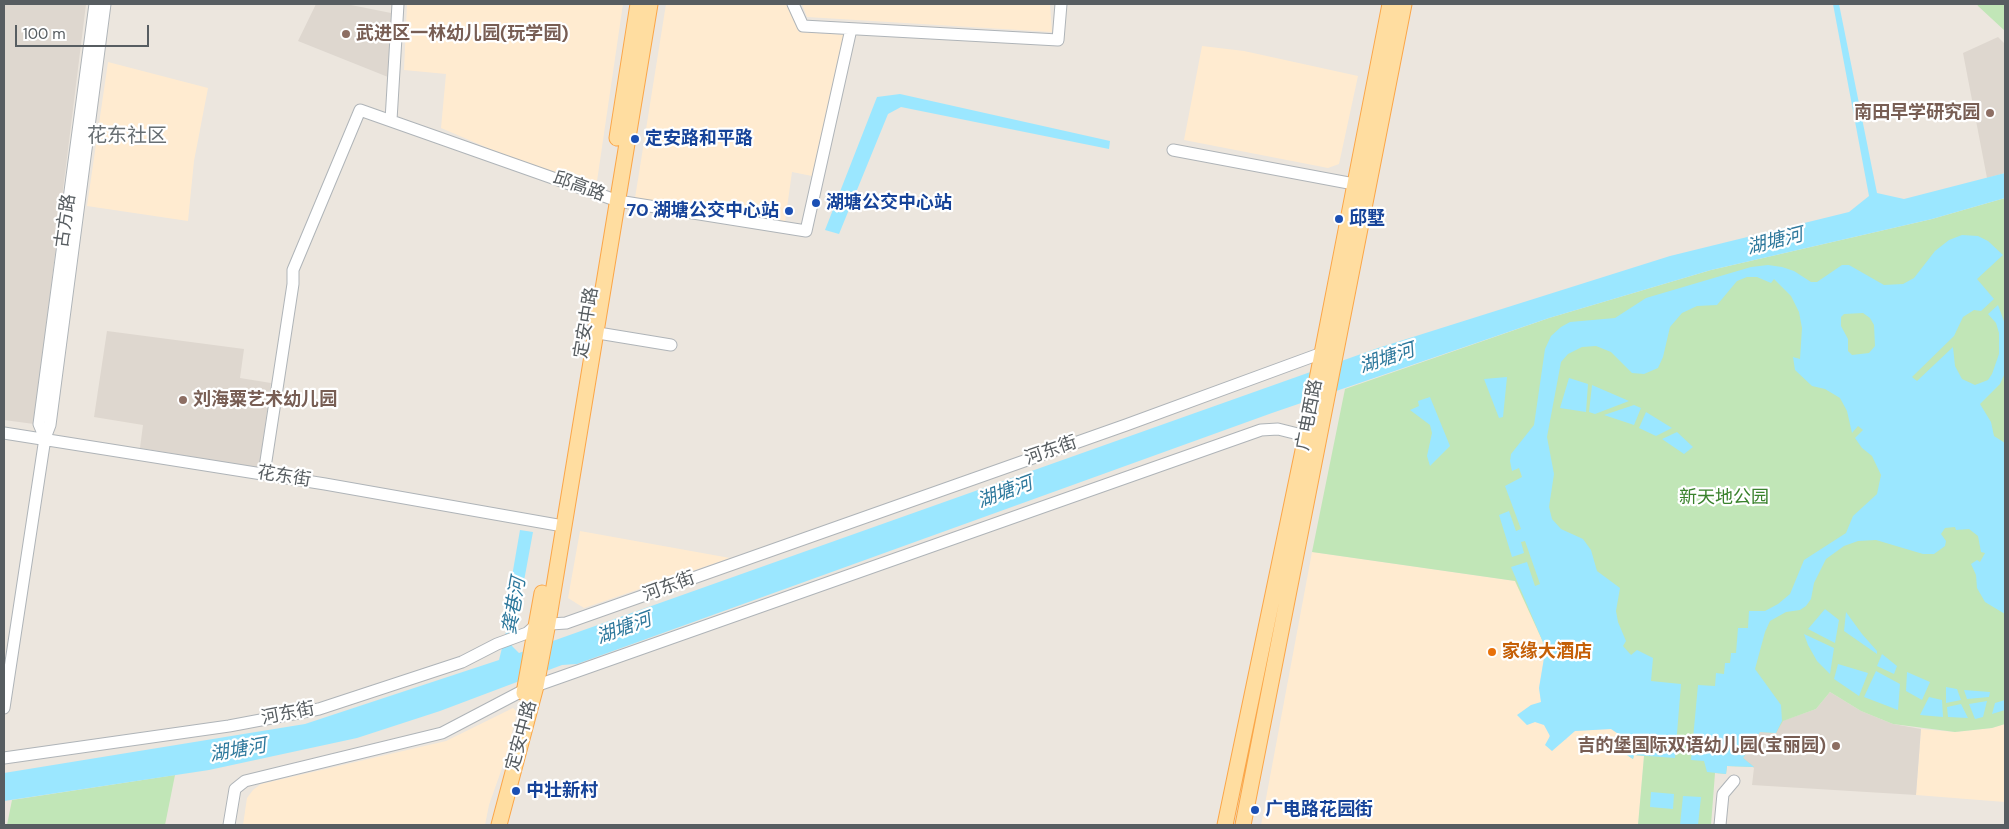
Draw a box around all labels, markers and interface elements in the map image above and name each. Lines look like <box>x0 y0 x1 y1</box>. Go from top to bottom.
scale bar <box>18 15 151 47</box>
place label: 武进区一林幼儿园(玩学园) <box>356 23 569 45</box>
text: 100 m <box>23 24 66 44</box>
marker: 武进区一林幼儿园(玩学园) <box>340 28 352 40</box>
place label: 南田早学研究园 <box>1854 102 1980 124</box>
marker: 南田早学研究园 <box>1984 107 1996 119</box>
district label: 花东社区 <box>87 125 167 149</box>
place label: 定安路和平路 <box>645 128 753 150</box>
marker: 定安路和平路 <box>629 133 641 145</box>
street label: 邱高路 <box>550 168 608 206</box>
place label: 湖塘公交中心站 <box>826 192 952 214</box>
street label: 古方路 <box>52 193 80 249</box>
marker: 湖塘公交中心站 <box>810 197 822 209</box>
place label: 70 湖塘公交中心站 <box>627 200 779 222</box>
marker: 70 湖塘公交中心站 <box>783 205 795 217</box>
place label: 邱墅 <box>1349 208 1385 230</box>
marker: 邱墅 <box>1333 213 1345 225</box>
water label: 湖塘河 <box>1745 224 1805 260</box>
street label: 定安中路 <box>571 286 603 360</box>
water label: 湖塘河 <box>1356 339 1418 379</box>
street label: 广电西路 <box>1293 378 1327 452</box>
place label: 刘海粟艺术幼儿园 <box>193 389 337 411</box>
marker: 刘海粟艺术幼儿园 <box>177 394 189 406</box>
street label: 河东街 <box>1022 432 1080 470</box>
street label: 花东街 <box>256 462 312 492</box>
water label: 湖塘河 <box>974 473 1036 513</box>
park label: 新天地公园 <box>1679 487 1769 509</box>
street label: 河东街 <box>640 568 698 606</box>
water label: 龚巷河 <box>499 576 531 636</box>
water label: 湖塘河 <box>593 609 655 649</box>
place label: 家缘大酒店 <box>1502 641 1592 663</box>
marker: 家缘大酒店 <box>1486 646 1498 658</box>
street label: 河东街 <box>259 698 317 730</box>
street label: 定安中路 <box>502 698 542 774</box>
water label: 湖塘河 <box>208 735 268 767</box>
place label: 吉的堡国际双语幼儿园(宝丽园) <box>1577 735 1826 757</box>
marker: 吉的堡国际双语幼儿园(宝丽园) <box>1830 740 1842 752</box>
place label: 中壮新村 <box>526 780 598 802</box>
marker: 中壮新村 <box>510 785 522 797</box>
place label: 广电路花园街 <box>1265 799 1373 821</box>
marker: 广电路花园街 <box>1249 804 1261 816</box>

